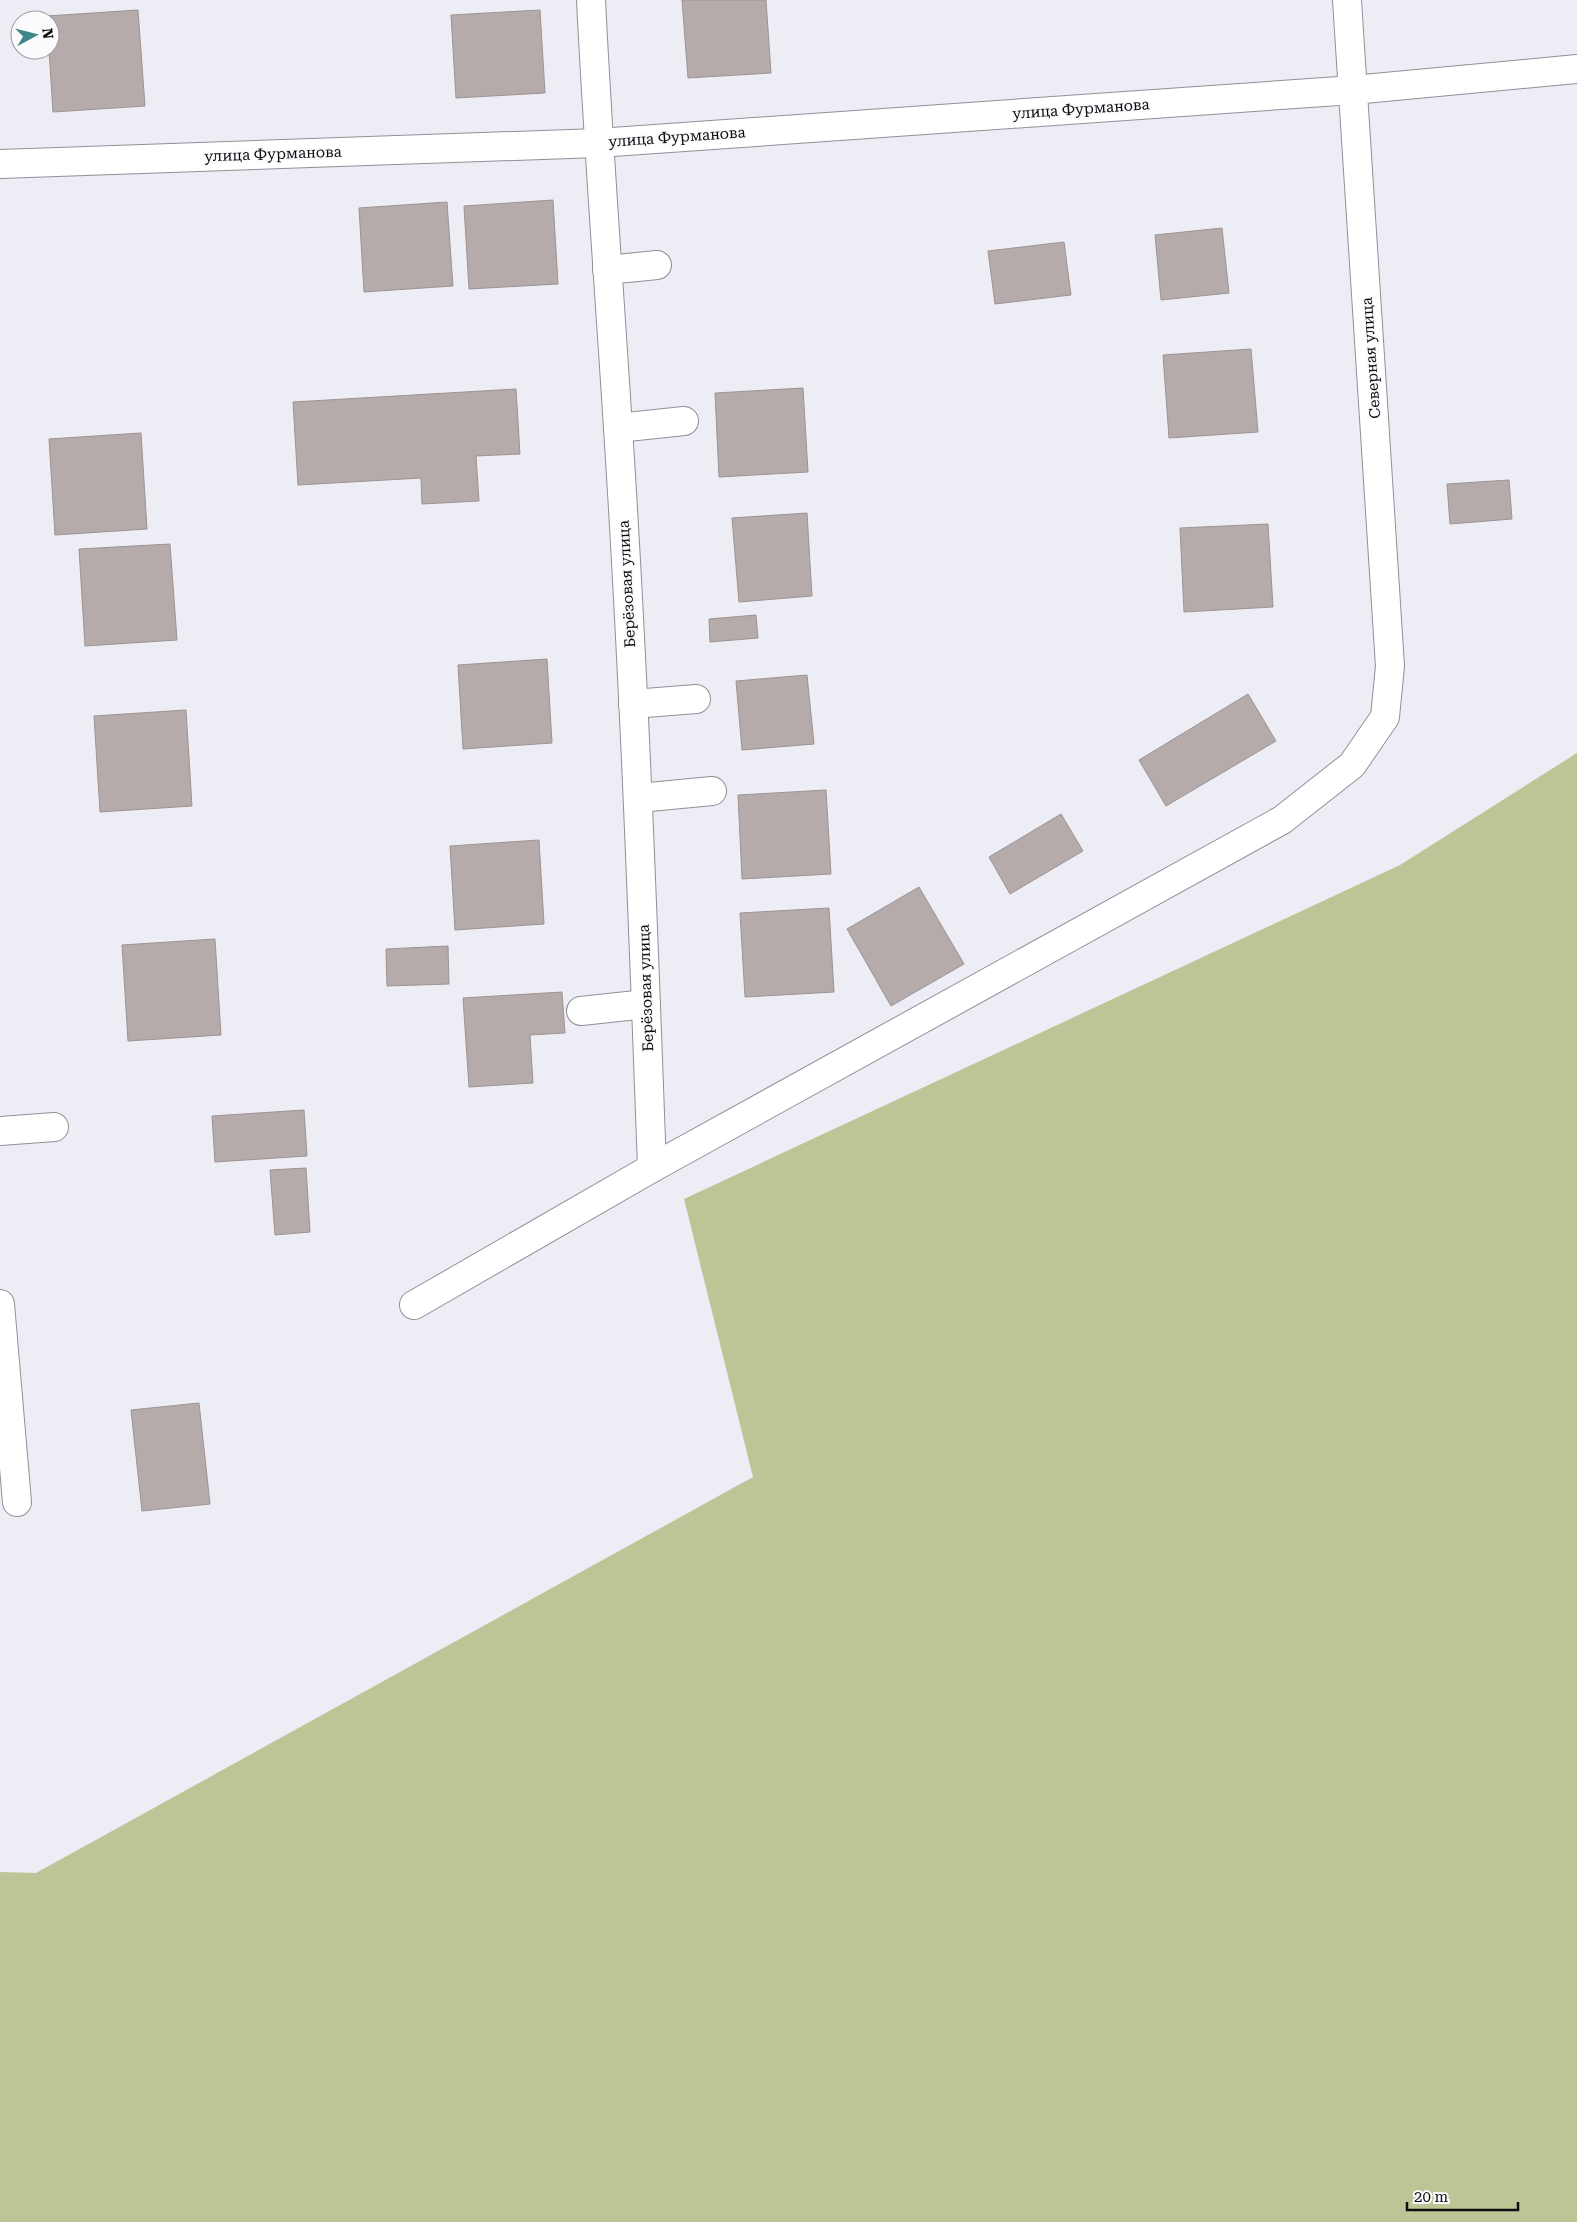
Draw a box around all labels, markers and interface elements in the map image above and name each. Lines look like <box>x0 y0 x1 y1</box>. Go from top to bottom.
north arrow <box>10 10 60 60</box>
text: N <box>39 27 57 40</box>
street label: улица Фурманова <box>1012 95 1150 123</box>
street label: улица Фурманова <box>608 123 746 151</box>
street label: улица Фурманова <box>204 143 342 165</box>
street label: Северная улица <box>1358 297 1384 419</box>
street label: Берёзовая улица <box>615 520 639 648</box>
street label: Берёзовая улица <box>635 924 657 1052</box>
scale bar <box>1407 2180 1518 2212</box>
text: 20 m <box>1414 2188 1449 2206</box>

